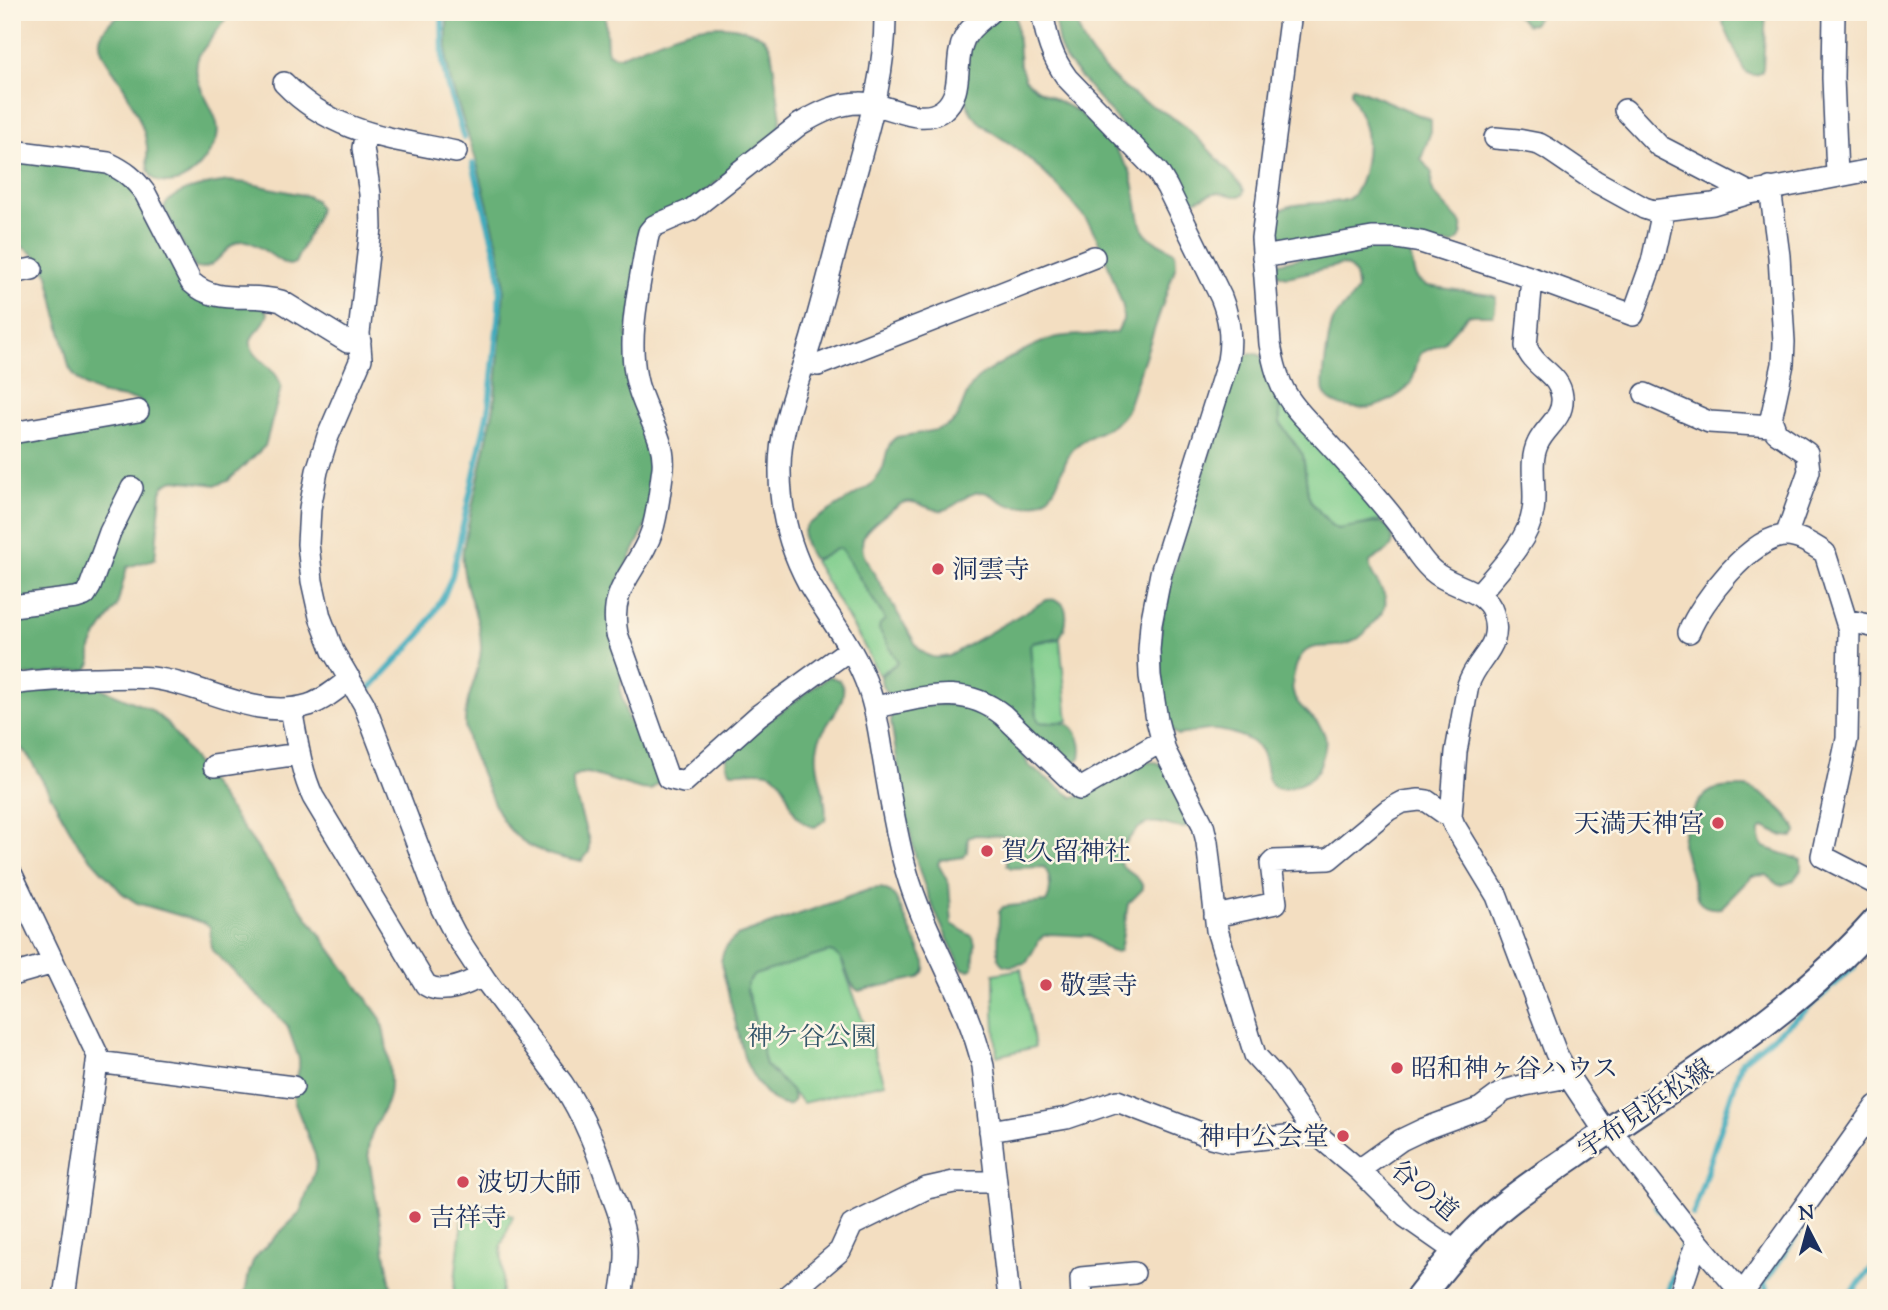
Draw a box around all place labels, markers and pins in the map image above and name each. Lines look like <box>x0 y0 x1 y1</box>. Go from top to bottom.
place label: 洞雲寺 <box>952 553 1030 590</box>
marker: 洞雲寺 <box>930 561 946 577</box>
place label: 天満天神宮 <box>1574 807 1704 844</box>
marker: 天満天神宮 <box>1710 815 1726 831</box>
place label: 賀久留神社 <box>1001 835 1131 872</box>
marker: 賀久留神社 <box>979 843 995 859</box>
place label: 敬雲寺 <box>1060 969 1138 1006</box>
marker: 敬雲寺 <box>1038 977 1054 993</box>
place label: 昭和神ヶ谷ハウス <box>1411 1052 1618 1089</box>
marker: 昭和神ヶ谷ハウス <box>1389 1060 1405 1076</box>
place label: 神中公会堂 <box>1199 1120 1329 1157</box>
marker: 神中公会堂 <box>1335 1128 1351 1144</box>
place label: 波切大師 <box>477 1166 581 1203</box>
marker: 波切大師 <box>455 1174 471 1190</box>
place label: 吉祥寺 <box>429 1201 507 1238</box>
marker: 吉祥寺 <box>407 1209 423 1225</box>

